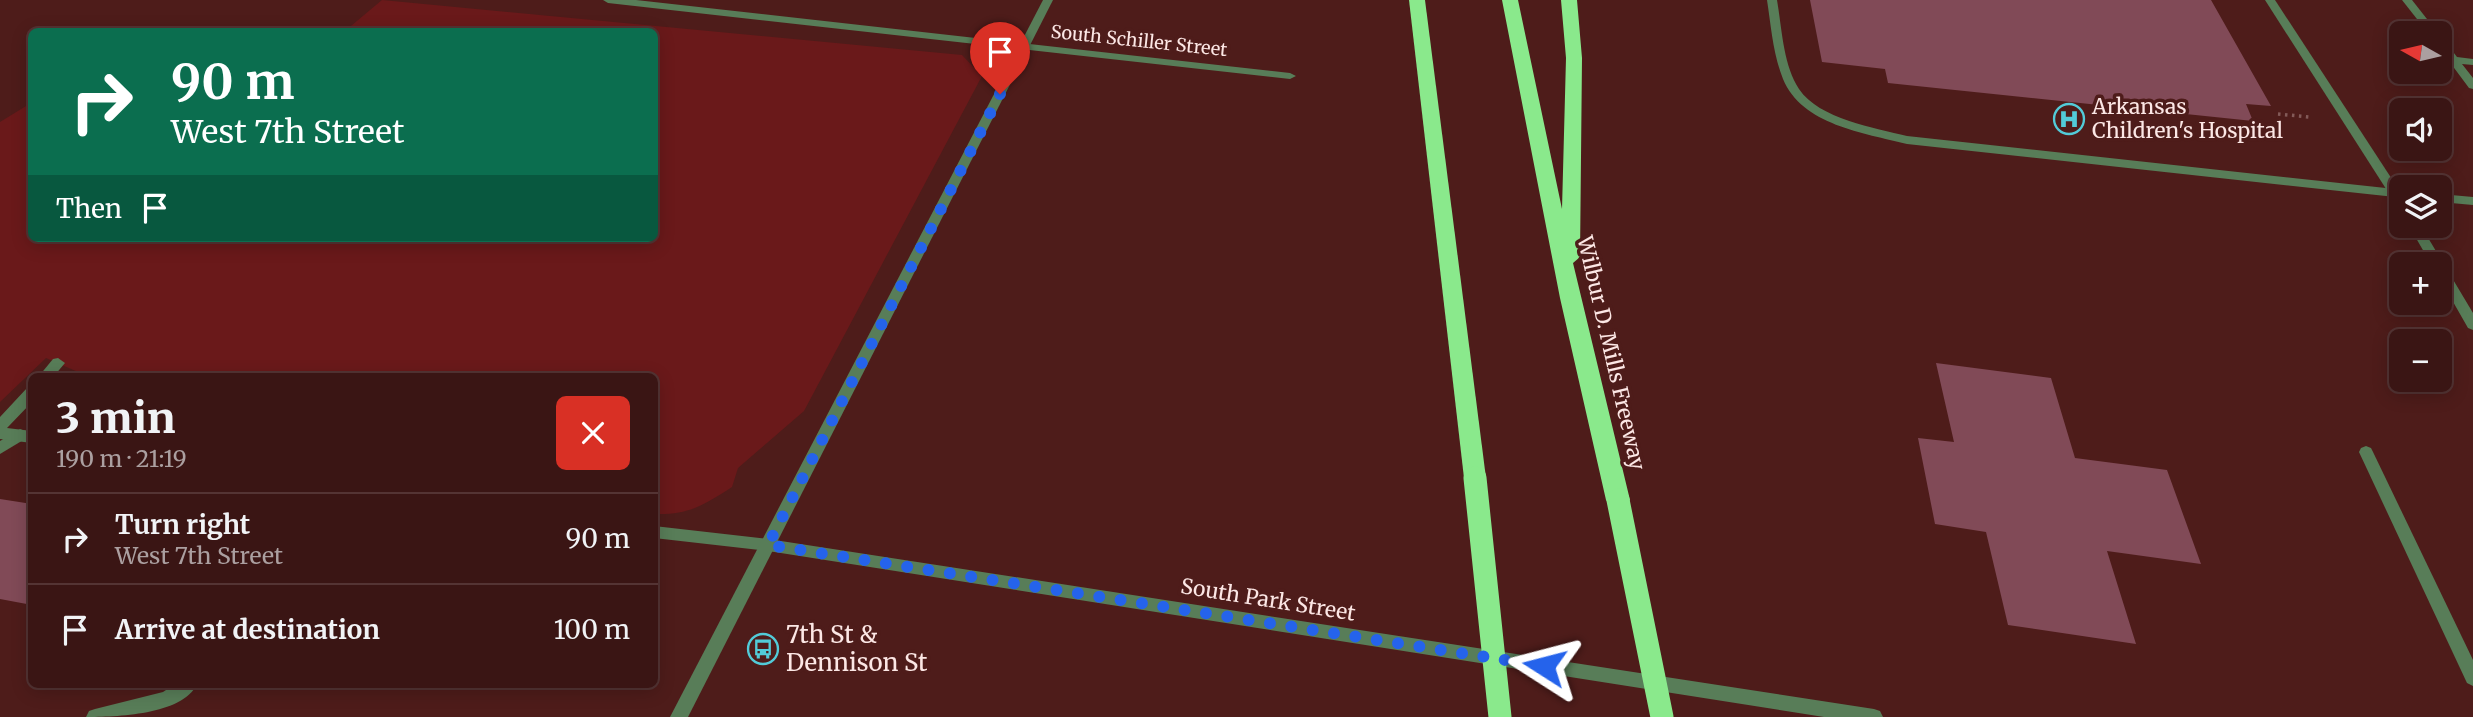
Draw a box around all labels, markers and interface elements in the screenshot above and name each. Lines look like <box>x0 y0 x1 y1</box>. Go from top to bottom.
street label: South Schiller Street <box>1050 20 1228 61</box>
north arrow <box>2389 21 2452 84</box>
map controls <box>2389 21 2452 392</box>
pin <box>970 22 1030 94</box>
icon: arrive <box>981 33 1019 71</box>
text: 90 m <box>171 51 295 112</box>
icon: right <box>56 56 147 147</box>
place label: Arkansas Children's Hospital <box>2091 93 2283 144</box>
button: sound <box>2389 98 2452 161</box>
hospital icon: Arkansas Children's Hospital <box>2052 102 2086 136</box>
text: West 7th Street <box>171 112 405 152</box>
button: layers <box>2389 175 2452 238</box>
icon: arrive <box>136 189 174 227</box>
text: Then <box>56 192 122 225</box>
street label: Wilbur D. Mills Freeway <box>1571 232 1652 473</box>
button: + <box>2389 252 2452 315</box>
button: − <box>2389 329 2452 392</box>
text: 3 min <box>56 392 176 444</box>
button: close <box>556 396 630 470</box>
text: 190 m · 21:19 <box>56 444 187 473</box>
text: Turn right <box>115 508 250 541</box>
icon: right <box>56 520 94 558</box>
text: 90 m <box>566 522 630 555</box>
text: West 7th Street <box>115 541 283 570</box>
street label: South Park Street <box>1179 572 1357 627</box>
icon: arrive <box>56 611 94 649</box>
text: Arrive at destination <box>115 613 380 646</box>
text: 100 m <box>554 613 630 646</box>
place label: 7th St & Dennison St <box>786 619 928 678</box>
position arrow <box>1507 629 1581 703</box>
bus stop icon: 7th St & Dennison St <box>746 632 780 666</box>

